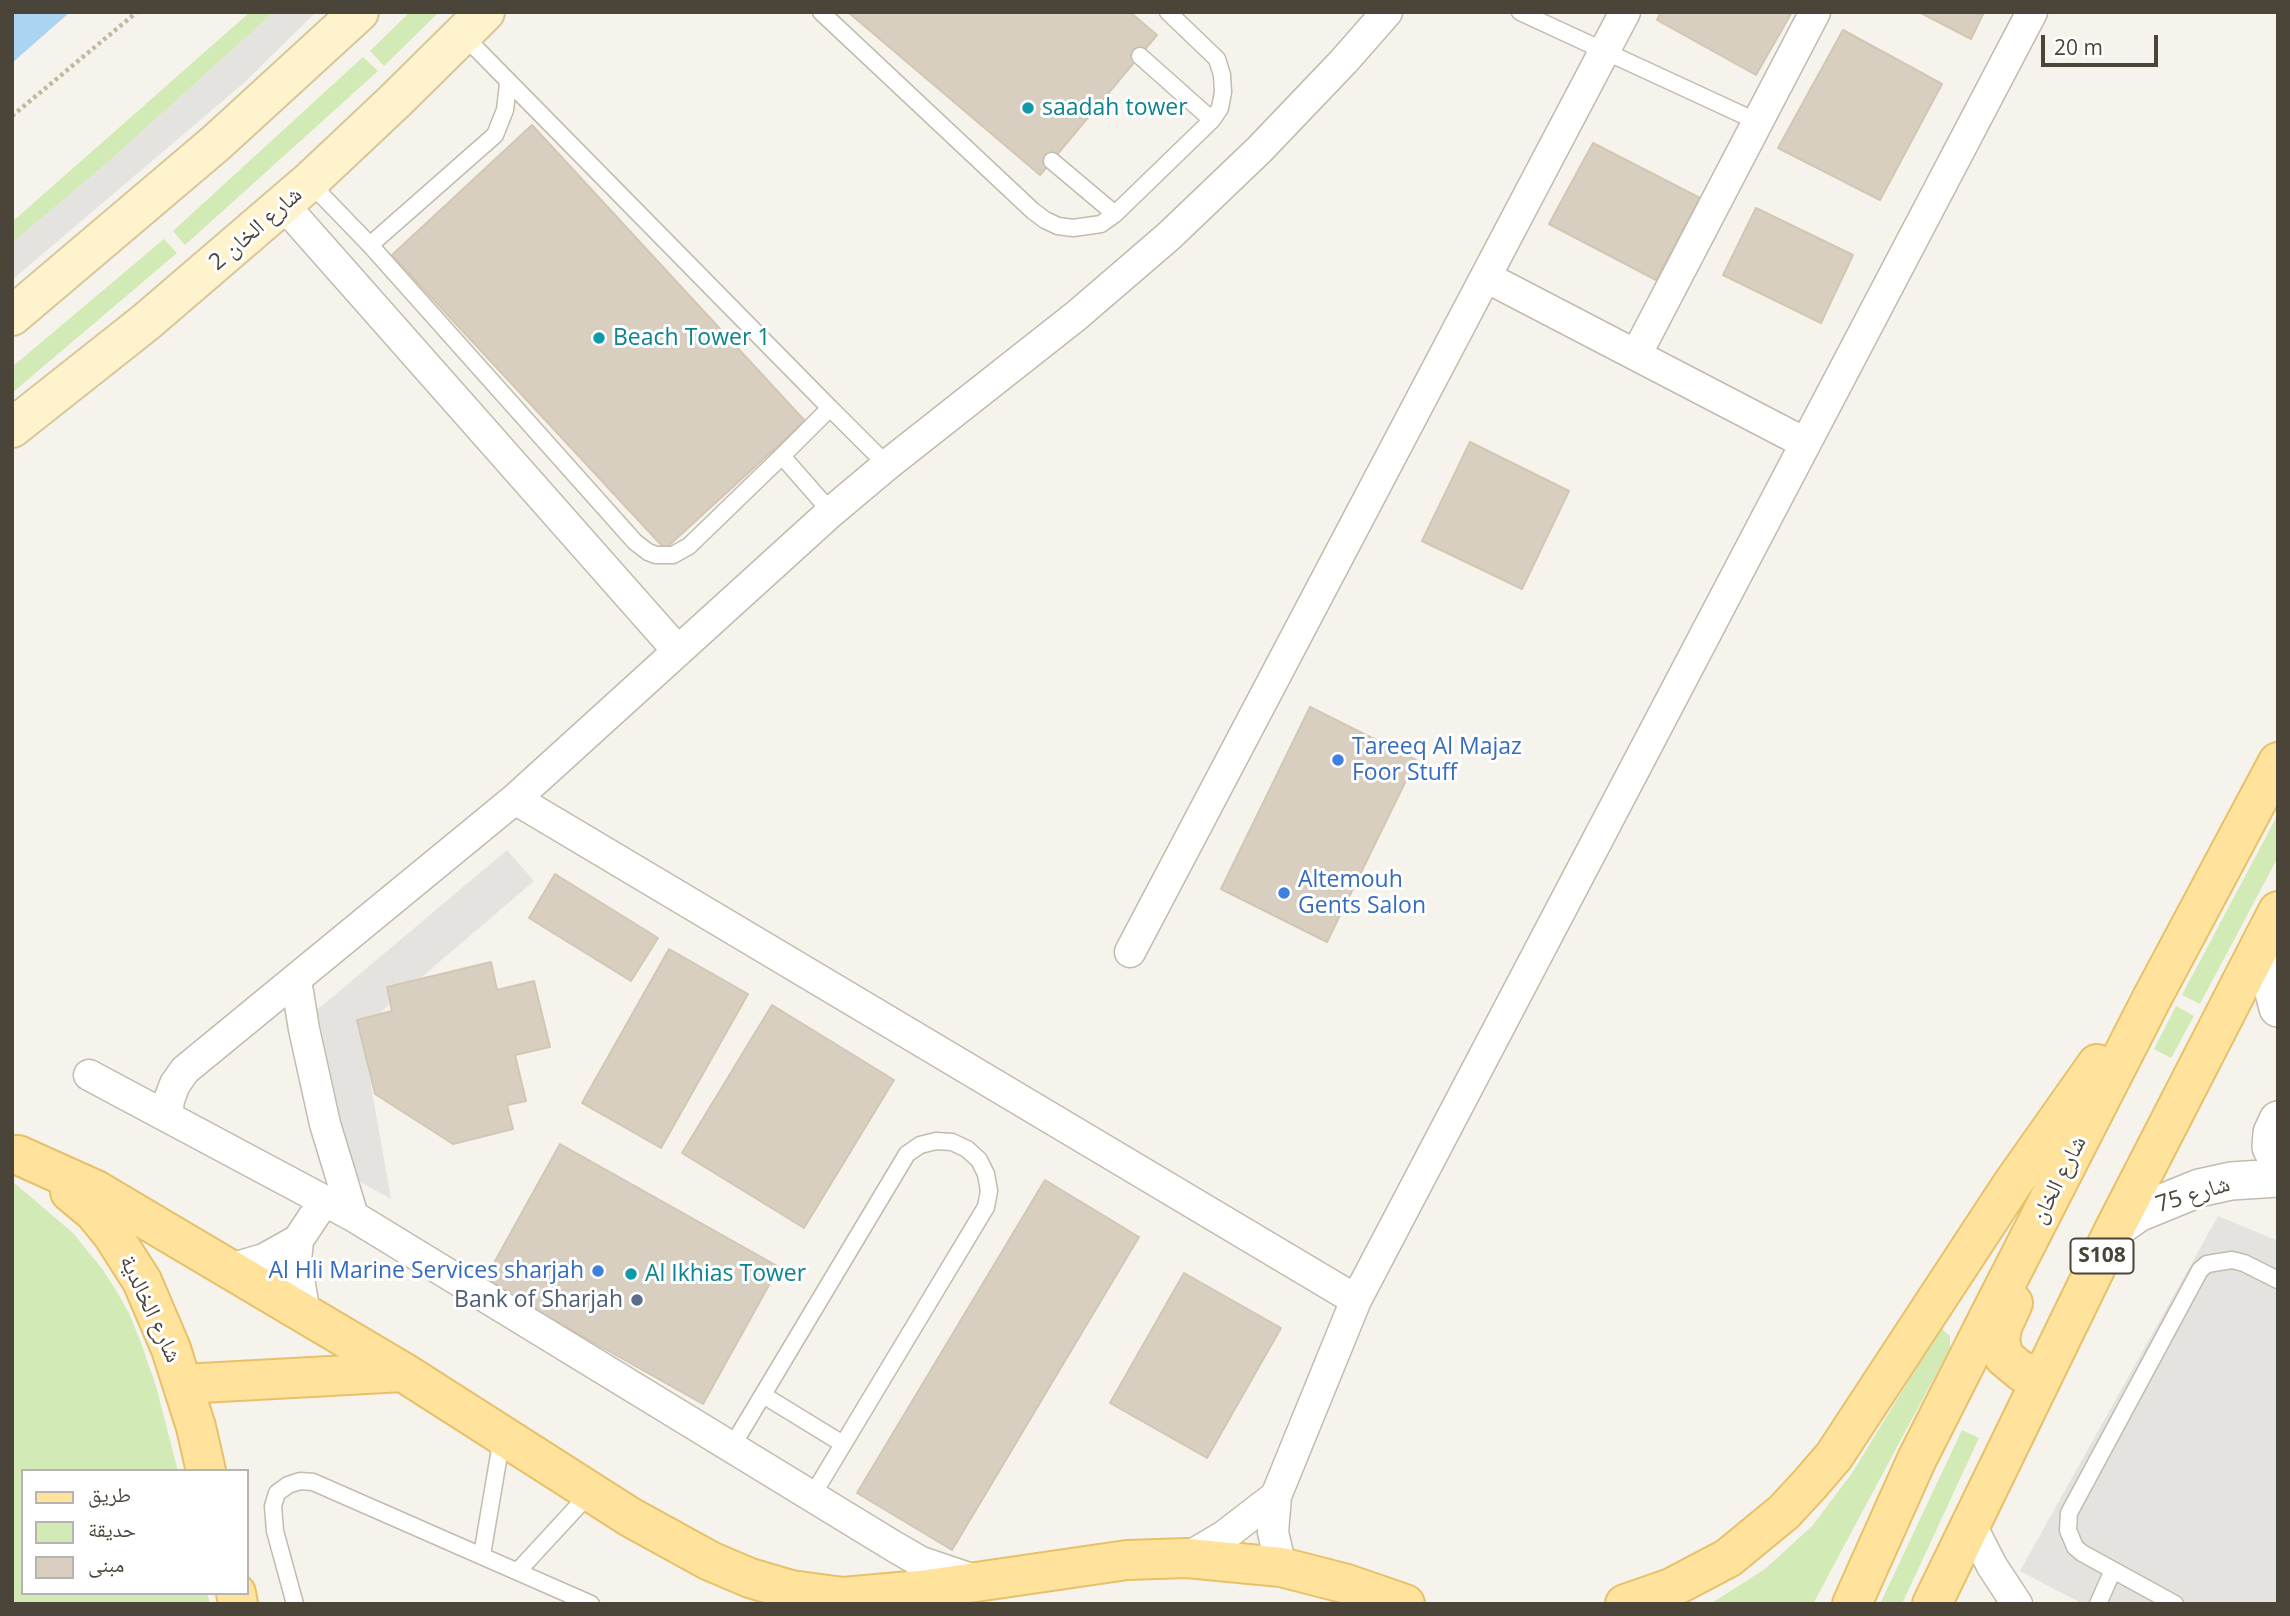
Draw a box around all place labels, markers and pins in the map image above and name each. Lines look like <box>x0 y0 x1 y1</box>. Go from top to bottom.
place label: saadah tower <box>1042 94 1188 122</box>
marker: saadah tower <box>1020 100 1036 116</box>
place label: Beach Tower 1 <box>613 324 770 352</box>
marker: Beach Tower 1 <box>591 330 607 346</box>
place label: Tareeq Al Majaz Foor Stuff <box>1352 733 1522 787</box>
marker: Tareeq Al Majaz Foor Stuff <box>1330 752 1346 768</box>
place label: Altemouh Gents Salon <box>1298 866 1426 920</box>
marker: Altemouh Gents Salon <box>1276 885 1292 901</box>
place label: Al Hli Marine Services sharjah <box>268 1257 584 1285</box>
place label: Al Ikhias Tower <box>645 1260 806 1288</box>
marker: Al Hli Marine Services sharjah <box>590 1263 606 1279</box>
marker: Al Ikhias Tower <box>623 1266 639 1282</box>
place label: Bank of Sharjah <box>454 1286 623 1314</box>
marker: Bank of Sharjah <box>629 1292 645 1308</box>

